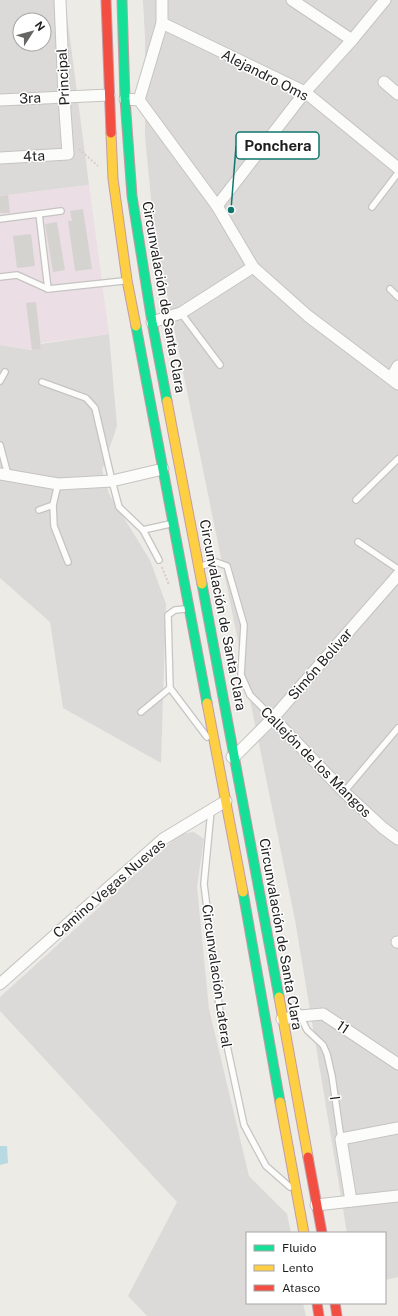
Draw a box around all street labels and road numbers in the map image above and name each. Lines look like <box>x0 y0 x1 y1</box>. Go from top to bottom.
street label: Alejandro Oms <box>219 46 311 104</box>
street label: Principal <box>54 48 72 106</box>
street label: 3ra <box>19 89 41 107</box>
street label: 4ta <box>23 147 45 165</box>
street label: Circunvalación de Santa Clara <box>139 200 189 394</box>
street label: Circunvalación de Santa Clara <box>197 518 249 712</box>
street label: Simón Bolivar <box>285 625 355 703</box>
street label: Callejón de los Mangos <box>258 704 374 820</box>
street label: Camino Vegas Nuevas <box>50 835 168 941</box>
street label: Circunvalación de Santa Clara <box>256 837 306 1031</box>
street label: Circunvalación Lateral <box>199 903 235 1049</box>
street label: 11 <box>334 1017 352 1037</box>
street label: I <box>327 1095 343 1101</box>

